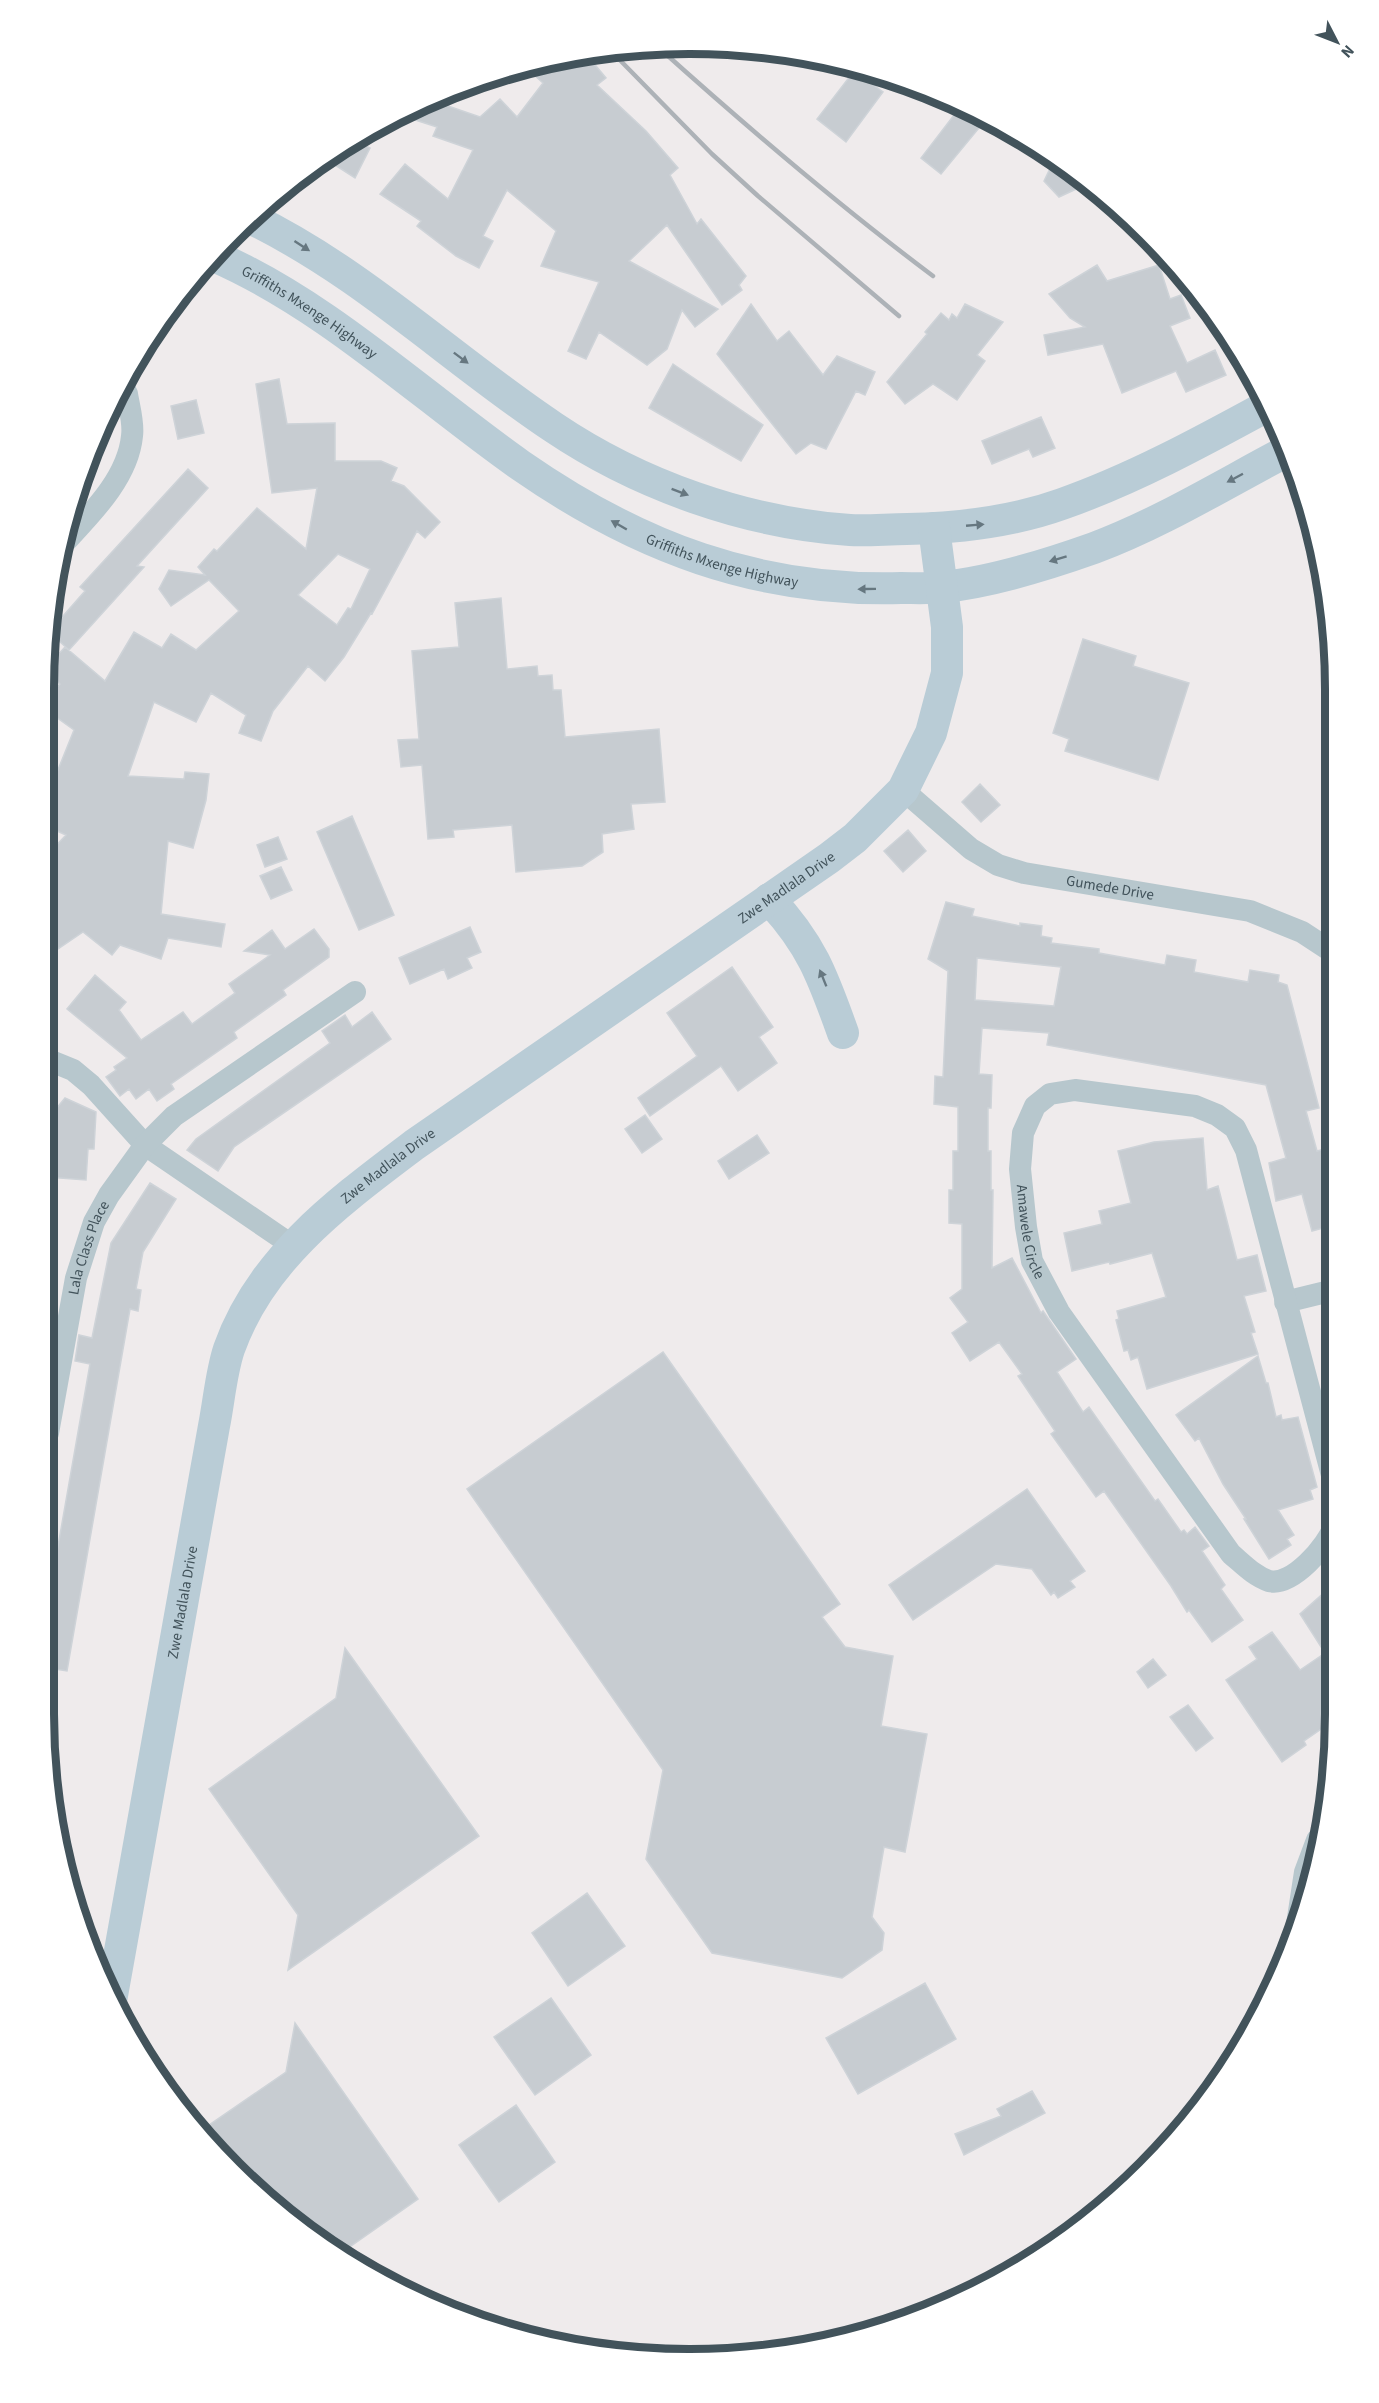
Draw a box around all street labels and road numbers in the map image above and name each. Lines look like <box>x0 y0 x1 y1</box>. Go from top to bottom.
street label: Griffiths Mxenge Highway <box>238 260 382 364</box>
street label: Griffiths Mxenge Highway <box>643 528 800 593</box>
street label: Zwe Madlala Drive <box>733 847 839 929</box>
street label: Gumede Drive <box>1065 870 1156 905</box>
street label: Zwe Madlala Drive <box>336 1123 439 1209</box>
street label: Amawele Circle <box>1011 1184 1050 1283</box>
street label: Lala Class Place <box>63 1197 114 1296</box>
street label: Zwe Madlala Drive <box>162 1544 203 1660</box>

